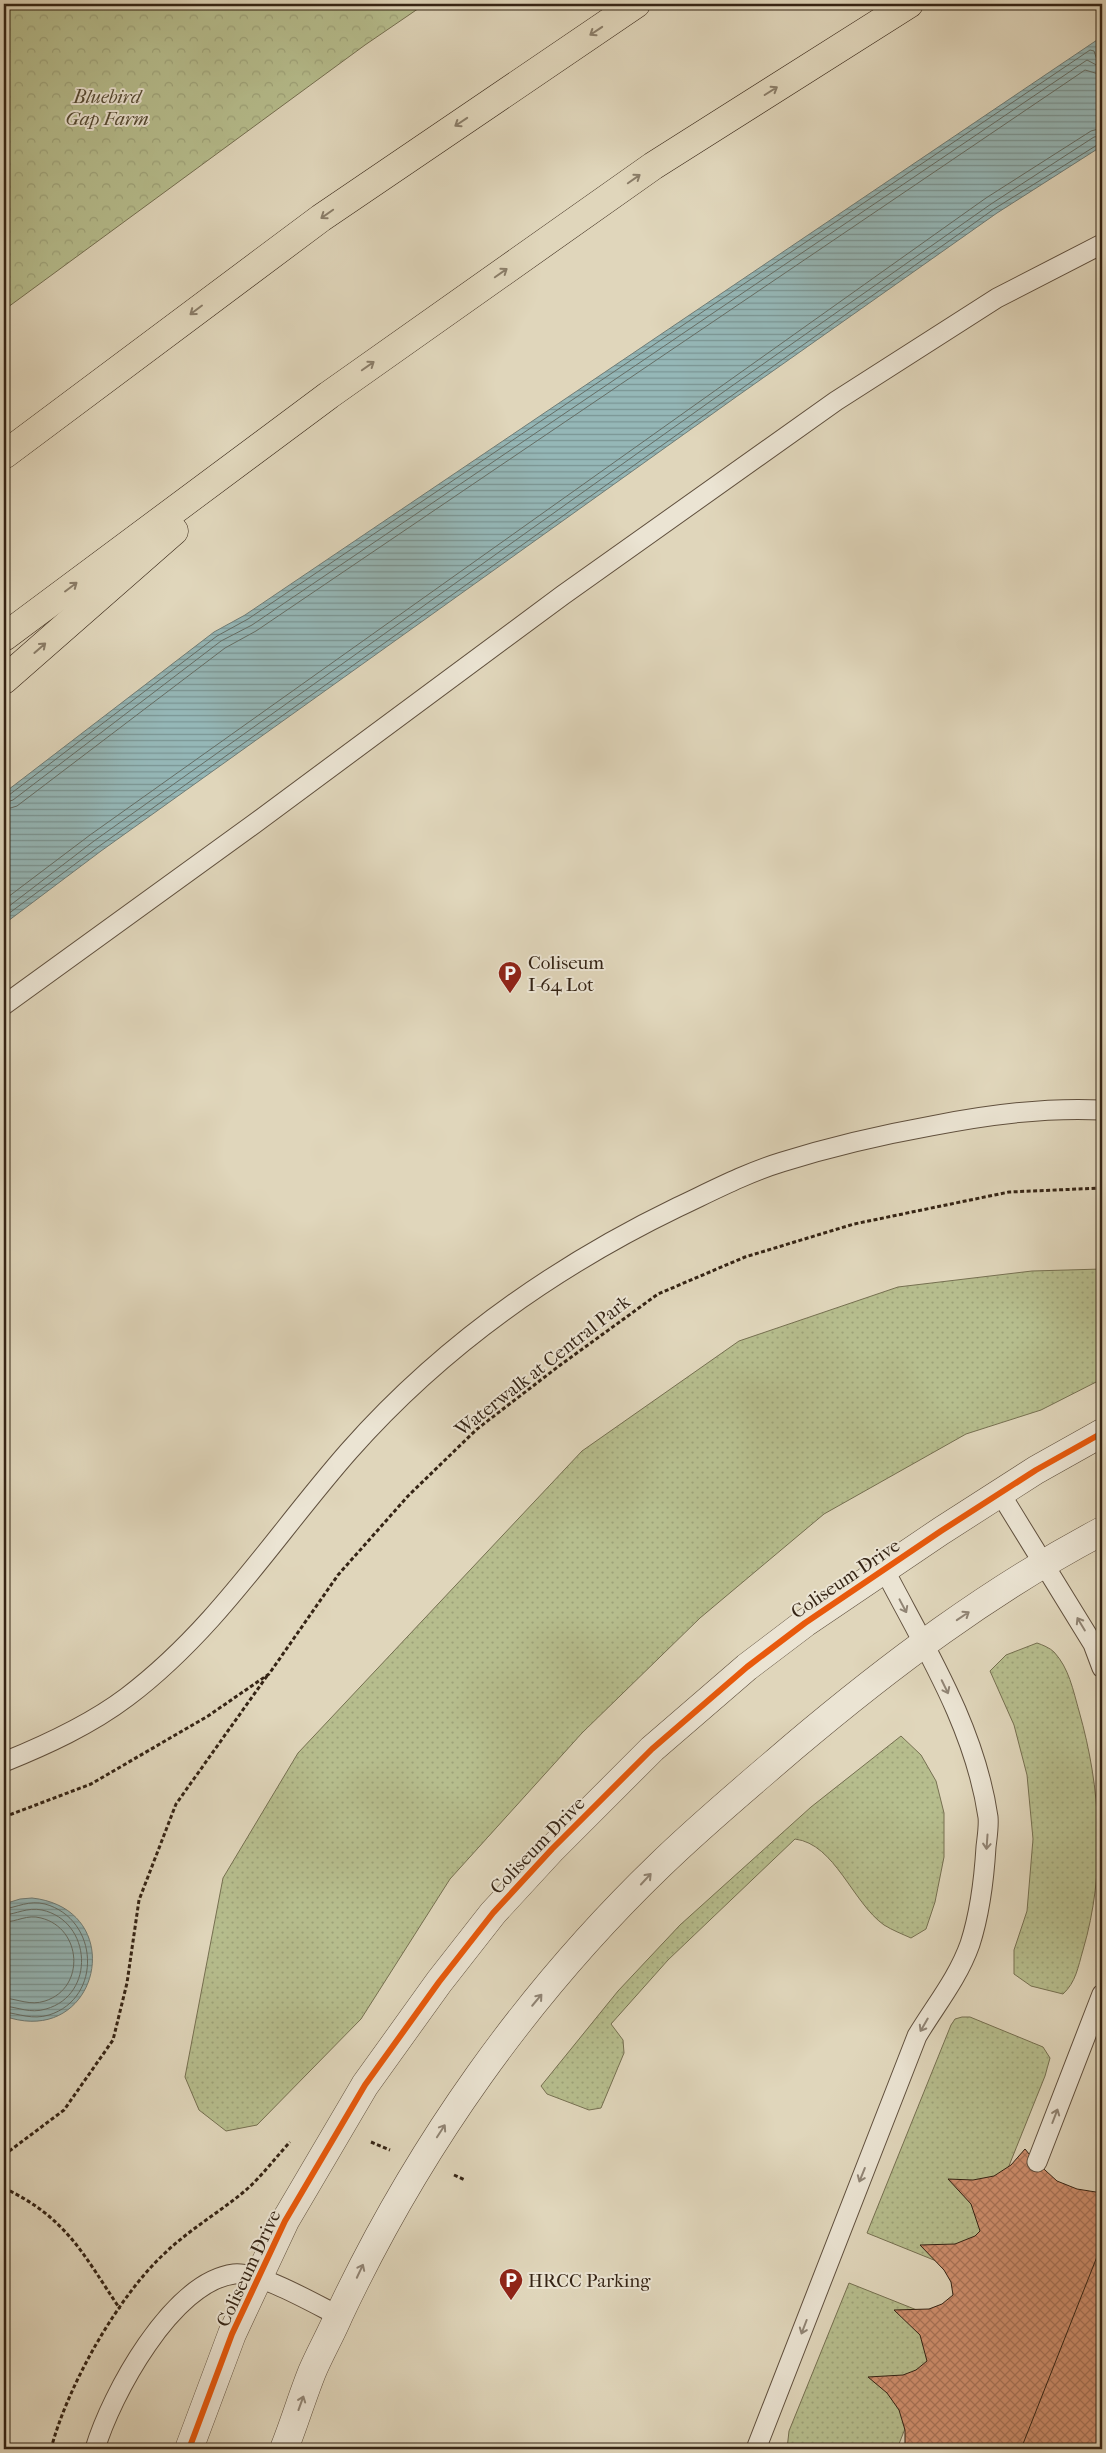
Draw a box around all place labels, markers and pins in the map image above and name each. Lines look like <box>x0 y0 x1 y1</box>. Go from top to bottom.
place label: Coliseum I-64 Lot <box>528 952 604 996</box>
parking icon: Coliseum I-64 Lot <box>497 960 523 994</box>
parking icon: HRCC Parking <box>498 2267 524 2301</box>
place label: HRCC Parking <box>528 2270 651 2292</box>

